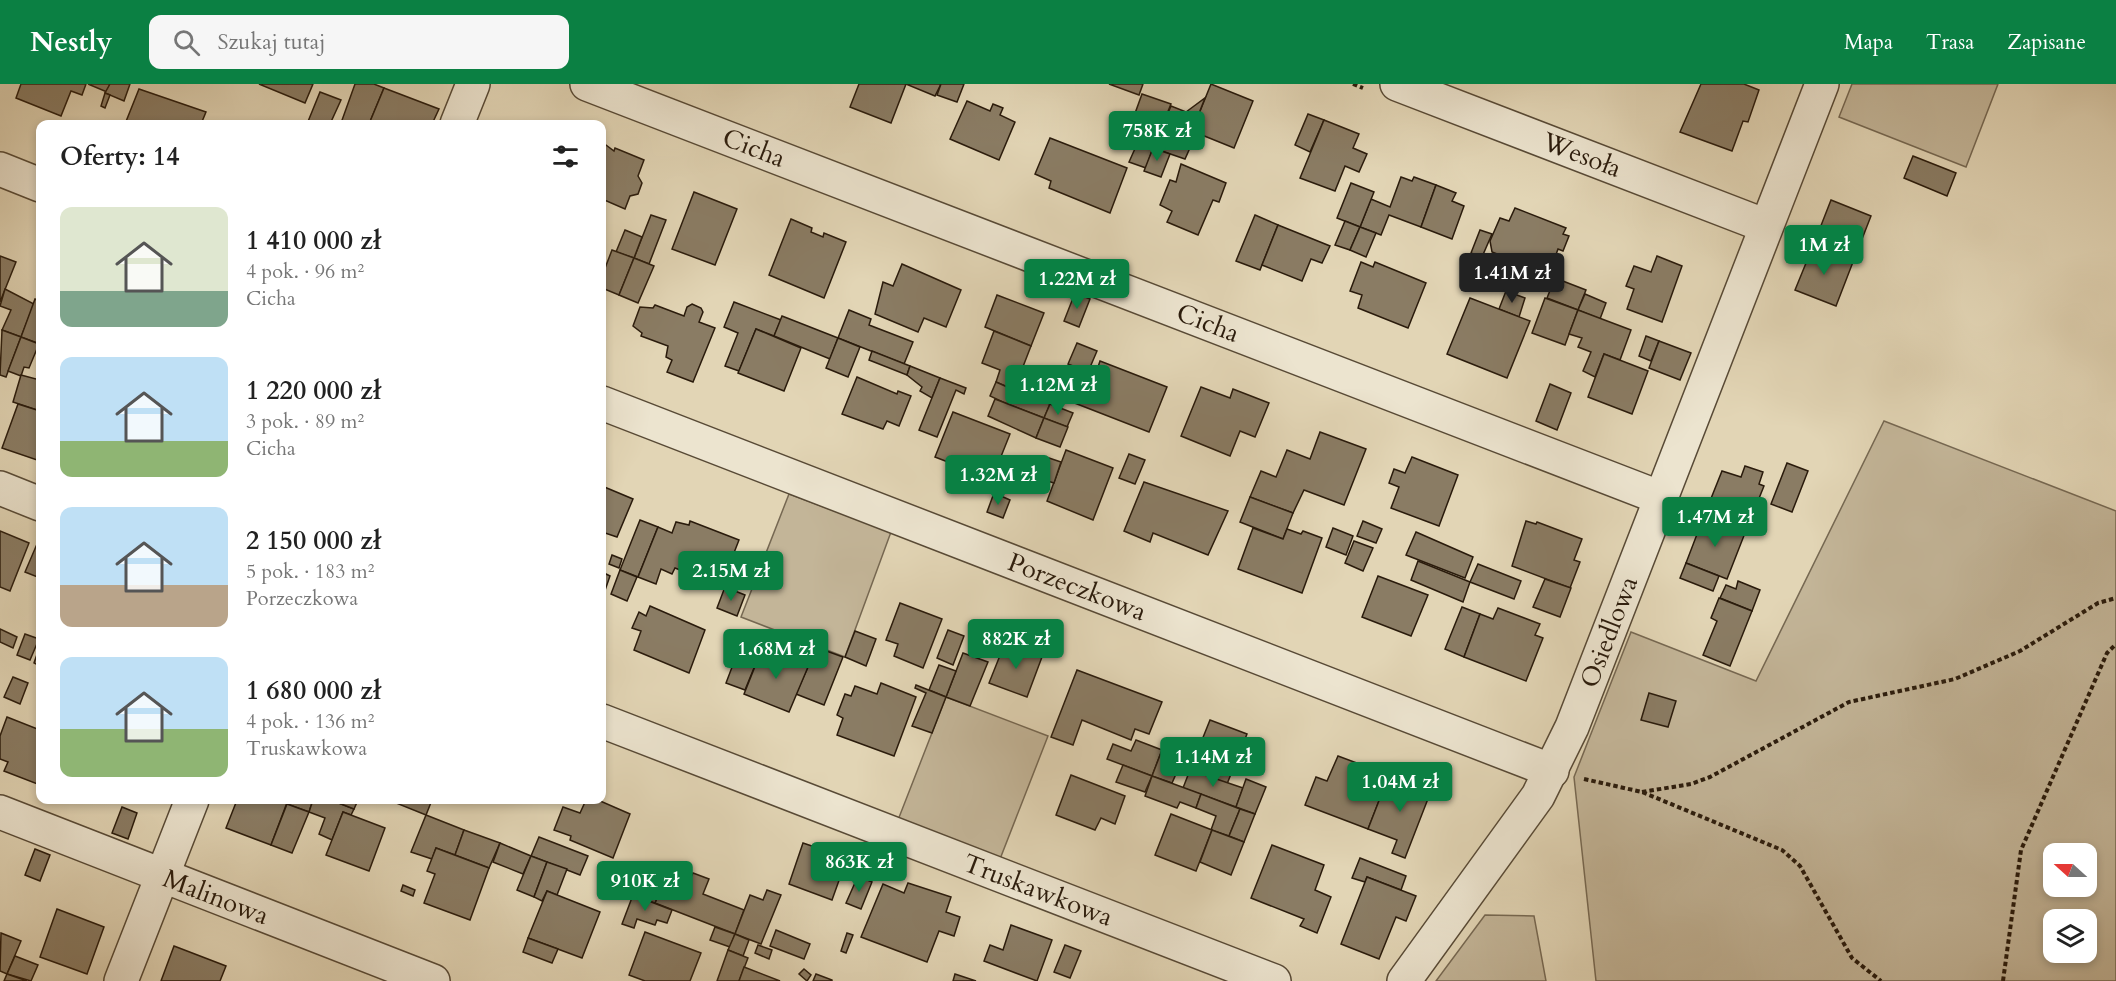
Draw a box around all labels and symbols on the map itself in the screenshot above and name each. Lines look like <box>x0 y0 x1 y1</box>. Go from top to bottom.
pin: 758K zł <box>1102 111 1212 162</box>
street label: Cicha <box>718 120 790 176</box>
street label: Wesoła <box>1537 124 1626 186</box>
pin: 1M zł <box>1782 225 1866 276</box>
pin: 1.41M zł <box>1450 253 1574 304</box>
pin: 1.22M zł <box>1015 259 1139 310</box>
street label: Cicha <box>1172 295 1244 351</box>
pin: 1.12M zł <box>996 365 1120 416</box>
pin: 1.32M zł <box>936 455 1060 506</box>
pin: 1.47M zł <box>1653 497 1777 548</box>
street label: Porzeczkowa <box>1003 545 1151 629</box>
pin: 2.15M zł <box>669 551 793 602</box>
street label: Osiedlowa <box>1572 571 1646 693</box>
pin: 882K zł <box>961 619 1071 670</box>
pin: 1.68M zł <box>714 629 838 680</box>
pin: 1.14M zł <box>1151 737 1275 788</box>
pin: 1.04M zł <box>1338 762 1462 813</box>
pin: 863K zł <box>804 842 914 893</box>
north arrow <box>2043 843 2097 897</box>
street label: Truskawkowa <box>958 845 1118 935</box>
street label: Malinowa <box>158 861 274 933</box>
pin: 910K zł <box>590 861 700 912</box>

